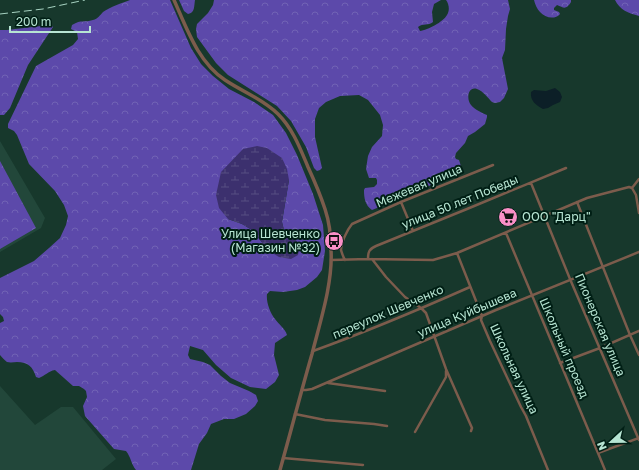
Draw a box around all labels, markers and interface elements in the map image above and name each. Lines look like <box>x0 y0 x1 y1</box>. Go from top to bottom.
scale bar <box>10 8 90 34</box>
text: 200 m <box>16 14 51 29</box>
street label: Межевая улица <box>374 161 464 210</box>
street label: улица 50 лет Победы <box>399 171 520 232</box>
supermarket icon: ООО "Дарц" <box>497 206 519 228</box>
place label: ООО "Дарц" <box>522 209 591 224</box>
place label: Улица Шевченко (Магазин №32) <box>221 226 320 255</box>
bus stop icon: Улица Шевченко (Магазин №32) <box>323 230 345 252</box>
street label: Пионерская улица <box>572 271 629 378</box>
street label: переулок Шевченко <box>330 281 446 342</box>
street label: улица Куйбышева <box>415 285 519 340</box>
street label: Школьный проезд <box>537 295 592 400</box>
street label: Школьная улица <box>487 321 542 416</box>
north arrow <box>591 422 631 462</box>
text: N <box>594 440 609 452</box>

